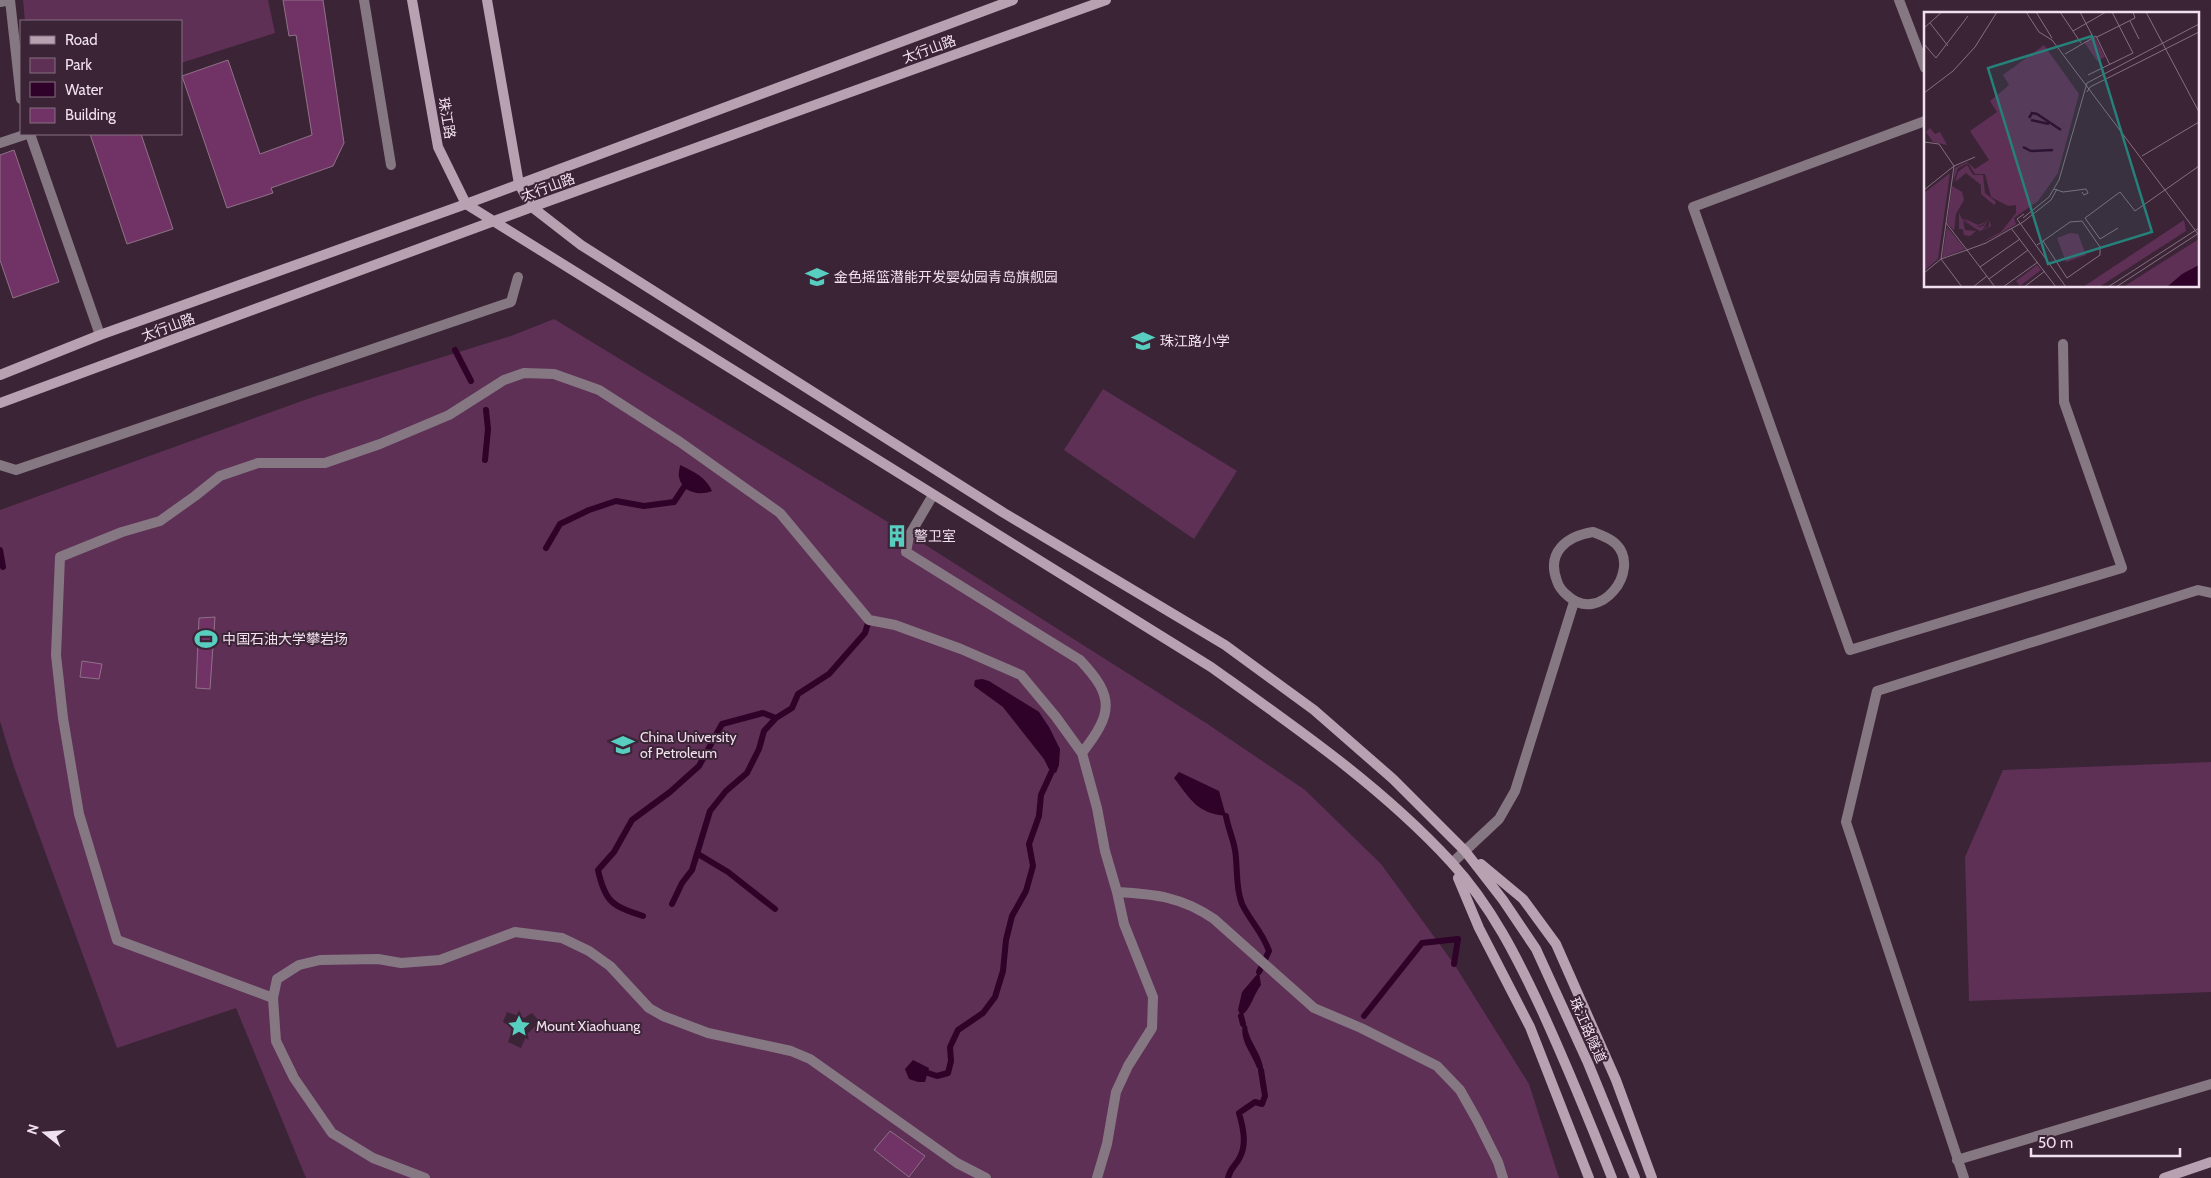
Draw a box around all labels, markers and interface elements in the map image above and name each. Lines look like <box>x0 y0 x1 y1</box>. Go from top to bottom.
inset map <box>1924 12 2198 288</box>
legend <box>20 20 182 135</box>
text: Road <box>65 31 98 49</box>
street label: 太行山路 <box>900 31 958 67</box>
text: Park <box>65 56 92 74</box>
text: Water <box>65 81 103 99</box>
street label: 珠江路 <box>434 96 460 140</box>
text: Building <box>65 106 116 124</box>
street label: 太行山路 <box>519 169 577 205</box>
school or university icon: 金色摇篮潜能开发婴幼园青岛旗舰园 <box>804 264 830 290</box>
place label: 金色摇篮潜能开发婴幼园青岛旗舰园 <box>834 268 1058 286</box>
street label: 太行山路 <box>139 309 197 345</box>
school or university icon: 珠江路小学 <box>1130 328 1156 354</box>
place label: 珠江路小学 <box>1160 332 1230 350</box>
building icon: 警卫室 <box>884 523 910 549</box>
place label: 警卫室 <box>914 527 956 545</box>
sports icon: 中国石油大学攀岩场 <box>193 626 219 652</box>
place label: 中国石油大学攀岩场 <box>222 630 348 648</box>
place label: China University of Petroleum <box>640 728 737 762</box>
school or university icon: China University of Petroleum <box>610 732 636 758</box>
street label: 珠江路隧道 <box>1566 994 1610 1066</box>
place icon: Mount Xiaohuang <box>506 1013 532 1039</box>
place label: Mount Xiaohuang <box>536 1017 641 1035</box>
north arrow <box>20 1108 70 1158</box>
text: N <box>23 1122 43 1137</box>
scale bar <box>2031 1126 2180 1158</box>
text: 50 m <box>2038 1134 2073 1152</box>

